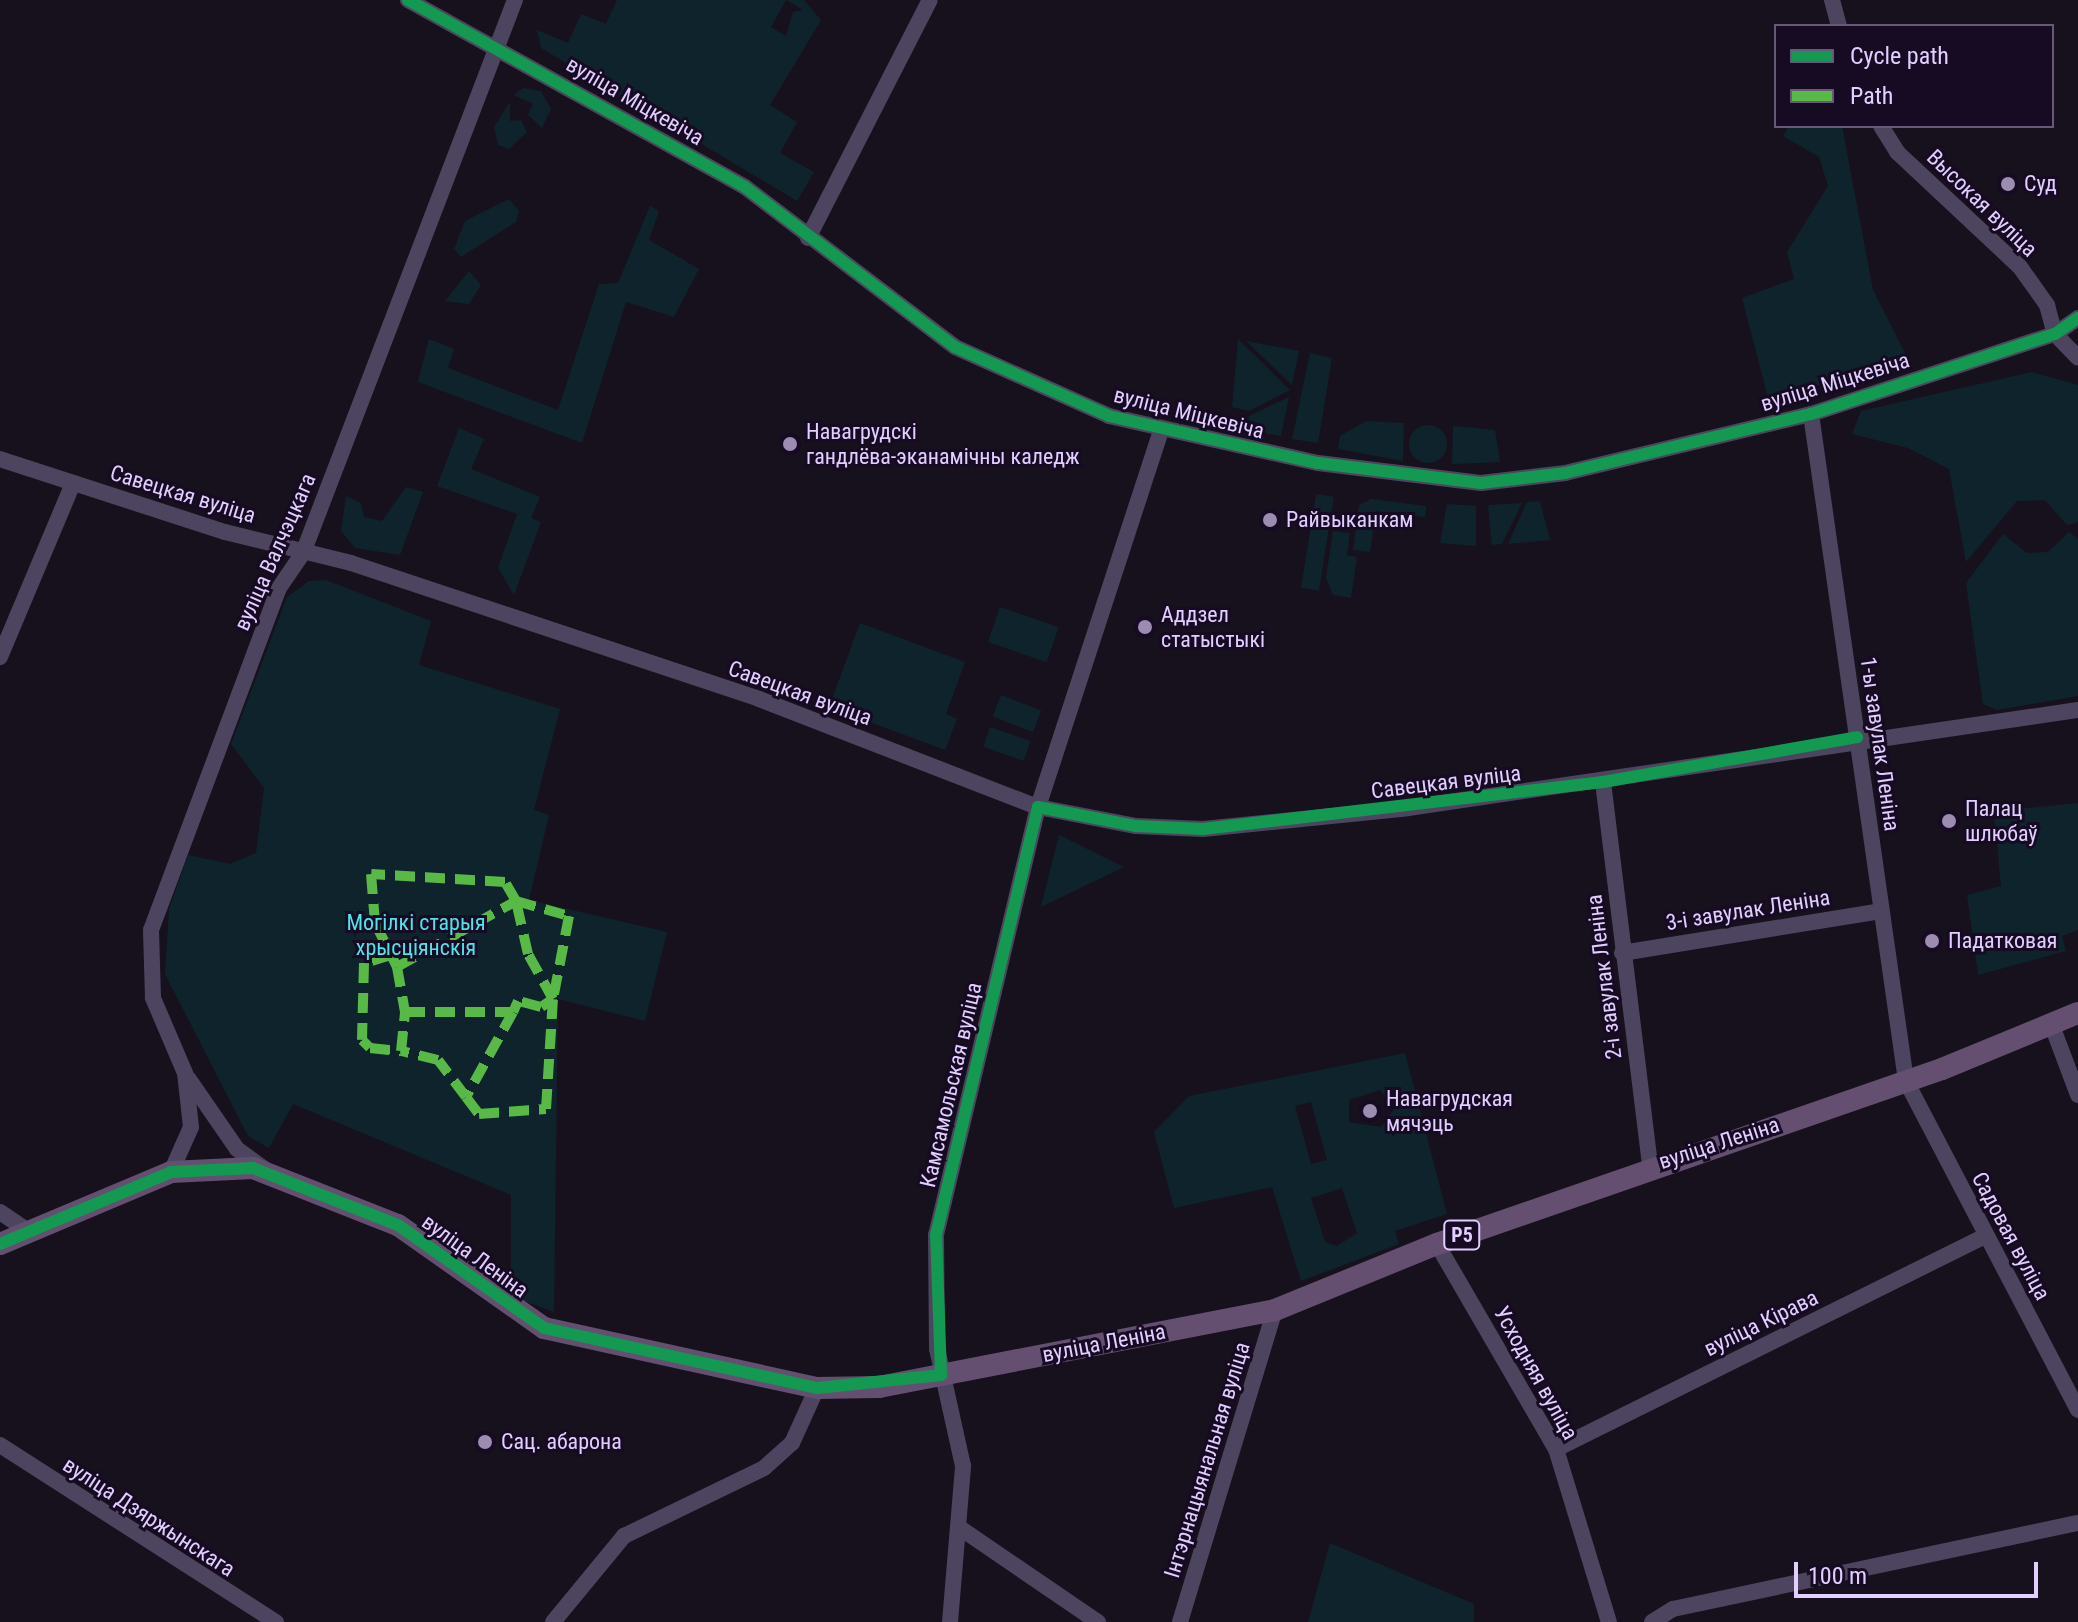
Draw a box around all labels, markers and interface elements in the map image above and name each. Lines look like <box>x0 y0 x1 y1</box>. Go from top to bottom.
legend <box>1774 24 2054 128</box>
text: Cycle path <box>1850 42 1949 70</box>
street label: вуліца Міцкевіча <box>562 51 708 151</box>
text: Path <box>1850 82 1893 110</box>
street label: Высокая вуліца <box>1921 144 2043 262</box>
place label: Суд <box>2024 171 2057 197</box>
marker: Суд <box>1999 175 2017 193</box>
street label: вуліца Міцкевіча <box>1757 347 1913 417</box>
street label: вуліца Міцкевіча <box>1111 382 1267 444</box>
place label: Навагрудскі гандлёва-эканамічны каледж <box>806 418 1080 470</box>
marker: Навагрудскі гандлёва-эканамічны каледж <box>781 435 799 453</box>
street label: Савецкая вуліца <box>107 459 259 529</box>
street label: вуліца Валчэцкага <box>229 469 321 635</box>
place label: Райвыканкам <box>1286 507 1413 533</box>
marker: Райвыканкам <box>1261 511 1279 529</box>
place label: Аддзел статыстыкі <box>1161 601 1265 652</box>
marker: Аддзел статыстыкі <box>1136 618 1154 636</box>
street label: Савецкая вуліца <box>725 655 875 731</box>
street label: 1-ы завулак Леніна <box>1855 655 1905 833</box>
street label: Савецкая вуліца <box>1370 760 1522 804</box>
place label: Палац шлюбаў <box>1965 795 2037 846</box>
marker: Палац шлюбаў <box>1940 812 1958 830</box>
street label: 3-і завулак Леніна <box>1664 884 1832 936</box>
street label: 2-і завулак Леніна <box>1581 893 1627 1061</box>
park label: Могілкі старыя хрысціянскія <box>346 909 486 960</box>
place label: Падатковая <box>1948 928 2057 954</box>
marker: Падатковая <box>1923 932 1941 950</box>
street label: Камсамольская вуліца <box>915 980 987 1190</box>
place label: Навагрудская мячэць <box>1386 1085 1513 1136</box>
marker: Навагрудская мячэць <box>1361 1102 1379 1120</box>
street label: вуліца Леніна <box>1656 1111 1782 1175</box>
street label: Садовая вуліца <box>1966 1167 2056 1305</box>
street label: вуліца Леніна <box>417 1209 533 1303</box>
road number: Р5 <box>1442 1219 1482 1251</box>
street label: вуліца Кірава <box>1700 1284 1822 1362</box>
street label: Усходняя вуліца <box>1488 1302 1584 1444</box>
street label: вуліца Леніна <box>1040 1318 1168 1368</box>
street label: Інтэрнацыянальная вуліца <box>1159 1339 1255 1581</box>
place label: Сац. абарона <box>501 1429 622 1455</box>
marker: Сац. абарона <box>476 1433 494 1451</box>
street label: вуліца Дзяржынскага <box>58 1452 240 1582</box>
scale bar <box>1798 1546 2042 1596</box>
text: 100 m <box>1808 1562 1867 1590</box>

